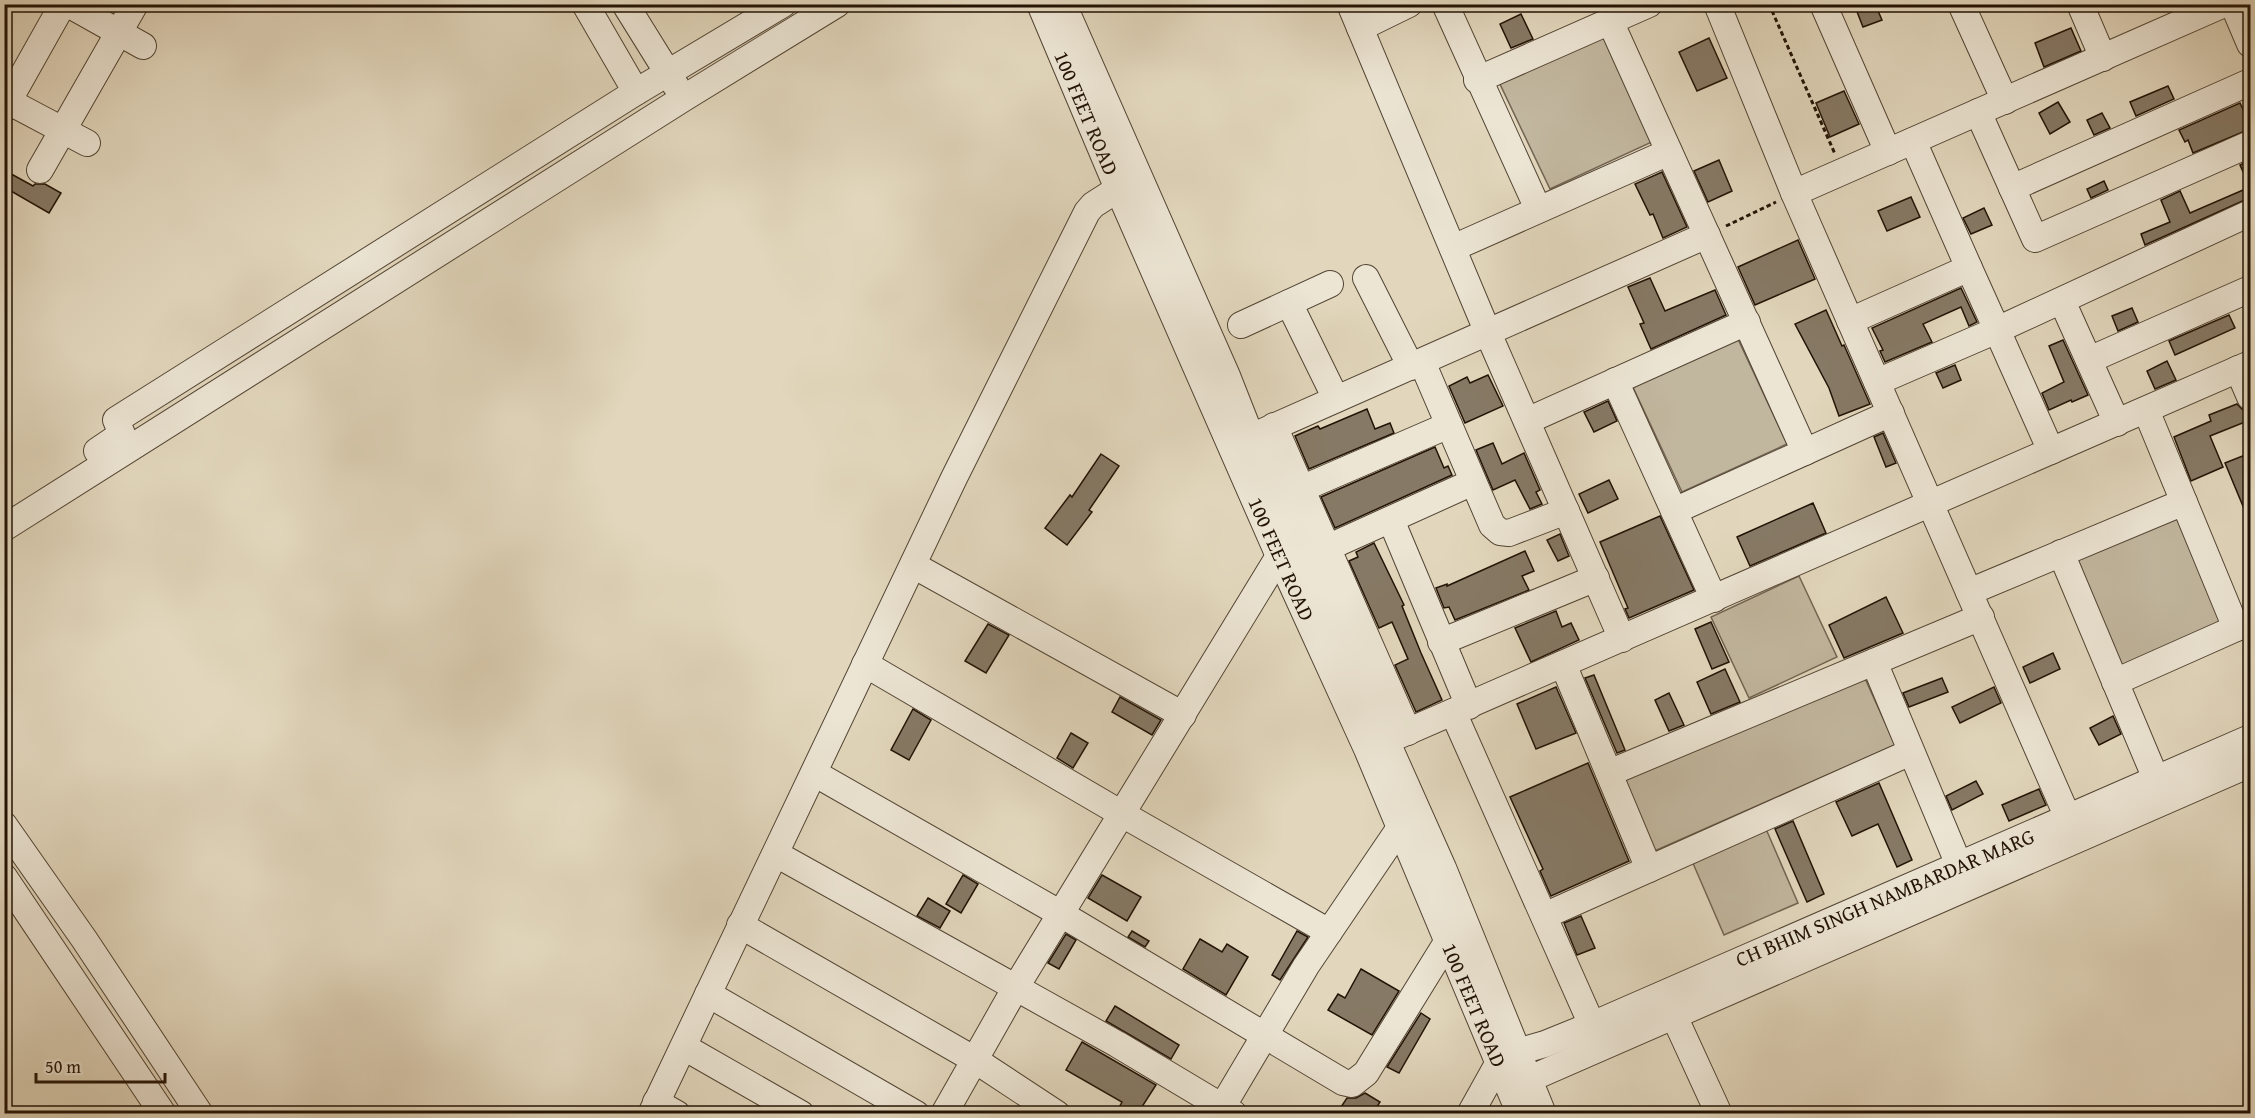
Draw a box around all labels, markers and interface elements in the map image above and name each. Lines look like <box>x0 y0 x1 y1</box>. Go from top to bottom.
street label: 100 FEET ROAD <box>1046 46 1127 180</box>
street label: 100 FEET ROAD <box>1240 492 1323 626</box>
street label: CH BHIM SINGH NAMBARDAR MARG <box>1731 820 2039 975</box>
street label: 100 FEET ROAD <box>1434 938 1515 1072</box>
scale bar <box>36 1046 165 1084</box>
text: 50 m <box>45 1053 81 1080</box>

